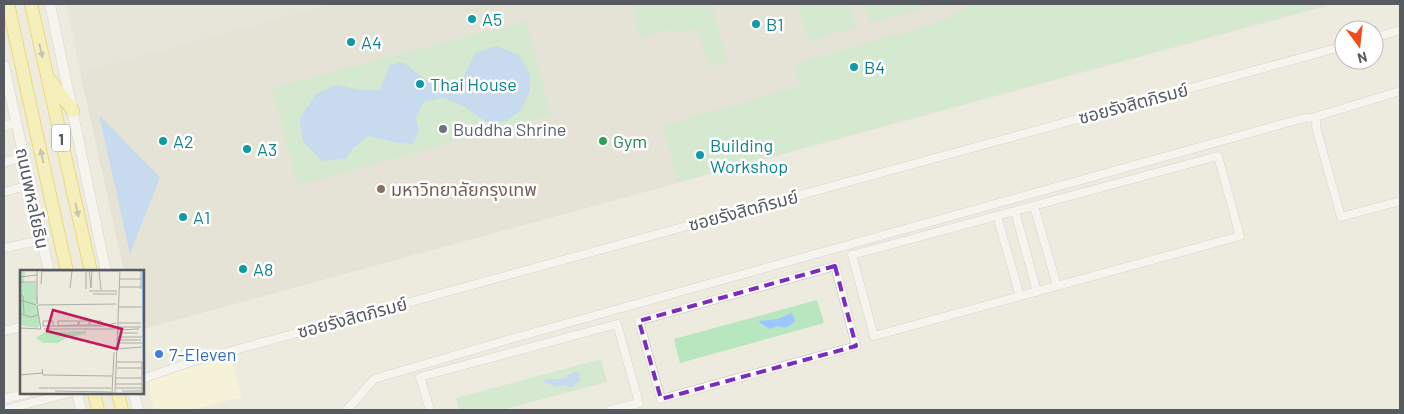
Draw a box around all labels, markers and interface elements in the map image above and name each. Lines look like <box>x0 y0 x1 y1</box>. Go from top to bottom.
place label: A5 <box>482 8 502 30</box>
marker: A5 <box>466 13 478 25</box>
place label: B1 <box>766 13 784 35</box>
marker: B1 <box>750 18 762 30</box>
north arrow <box>1334 20 1384 70</box>
place label: A4 <box>361 31 382 53</box>
marker: A4 <box>345 36 357 48</box>
one-way arrow <box>37 44 45 59</box>
text: N <box>1356 49 1369 67</box>
place label: B4 <box>864 56 885 78</box>
marker: B4 <box>848 61 860 73</box>
place label: Thai House <box>430 73 517 95</box>
marker: Thai House <box>414 78 426 90</box>
street label: ซอยรังสิตภิรมย์ <box>1076 78 1190 128</box>
place label: Buddha Shrine <box>453 118 566 140</box>
marker: Buddha Shrine <box>437 123 449 135</box>
road number: 1 <box>52 125 70 152</box>
place label: A2 <box>173 130 194 152</box>
place label: Gym <box>613 130 647 152</box>
place label: Building Workshop <box>710 134 788 177</box>
marker: A2 <box>157 135 169 147</box>
marker: Gym <box>597 135 609 147</box>
place label: A3 <box>257 138 277 160</box>
marker: A3 <box>241 143 253 155</box>
street label: ถนนพหลโยธิน <box>12 145 54 251</box>
one-way arrow <box>38 148 46 163</box>
marker: Building Workshop <box>694 149 706 161</box>
place label: มหาวิทยาลัยกรุงเทพ <box>391 178 537 201</box>
marker: มหาวิทยาลัยกรุงเทพ <box>375 183 387 195</box>
street label: ซอยรังสิตภิรมย์ <box>686 185 800 235</box>
one-way arrow <box>73 202 81 217</box>
place label: A1 <box>193 206 210 228</box>
marker: A1 <box>177 211 189 223</box>
place label: A8 <box>253 258 273 280</box>
marker: A8 <box>237 263 249 275</box>
inset map <box>20 270 144 394</box>
street label: ซอยรังสิตภิรมย์ <box>295 292 409 342</box>
place label: 7-Eleven <box>169 343 237 365</box>
marker: 7-Eleven <box>153 348 165 360</box>

